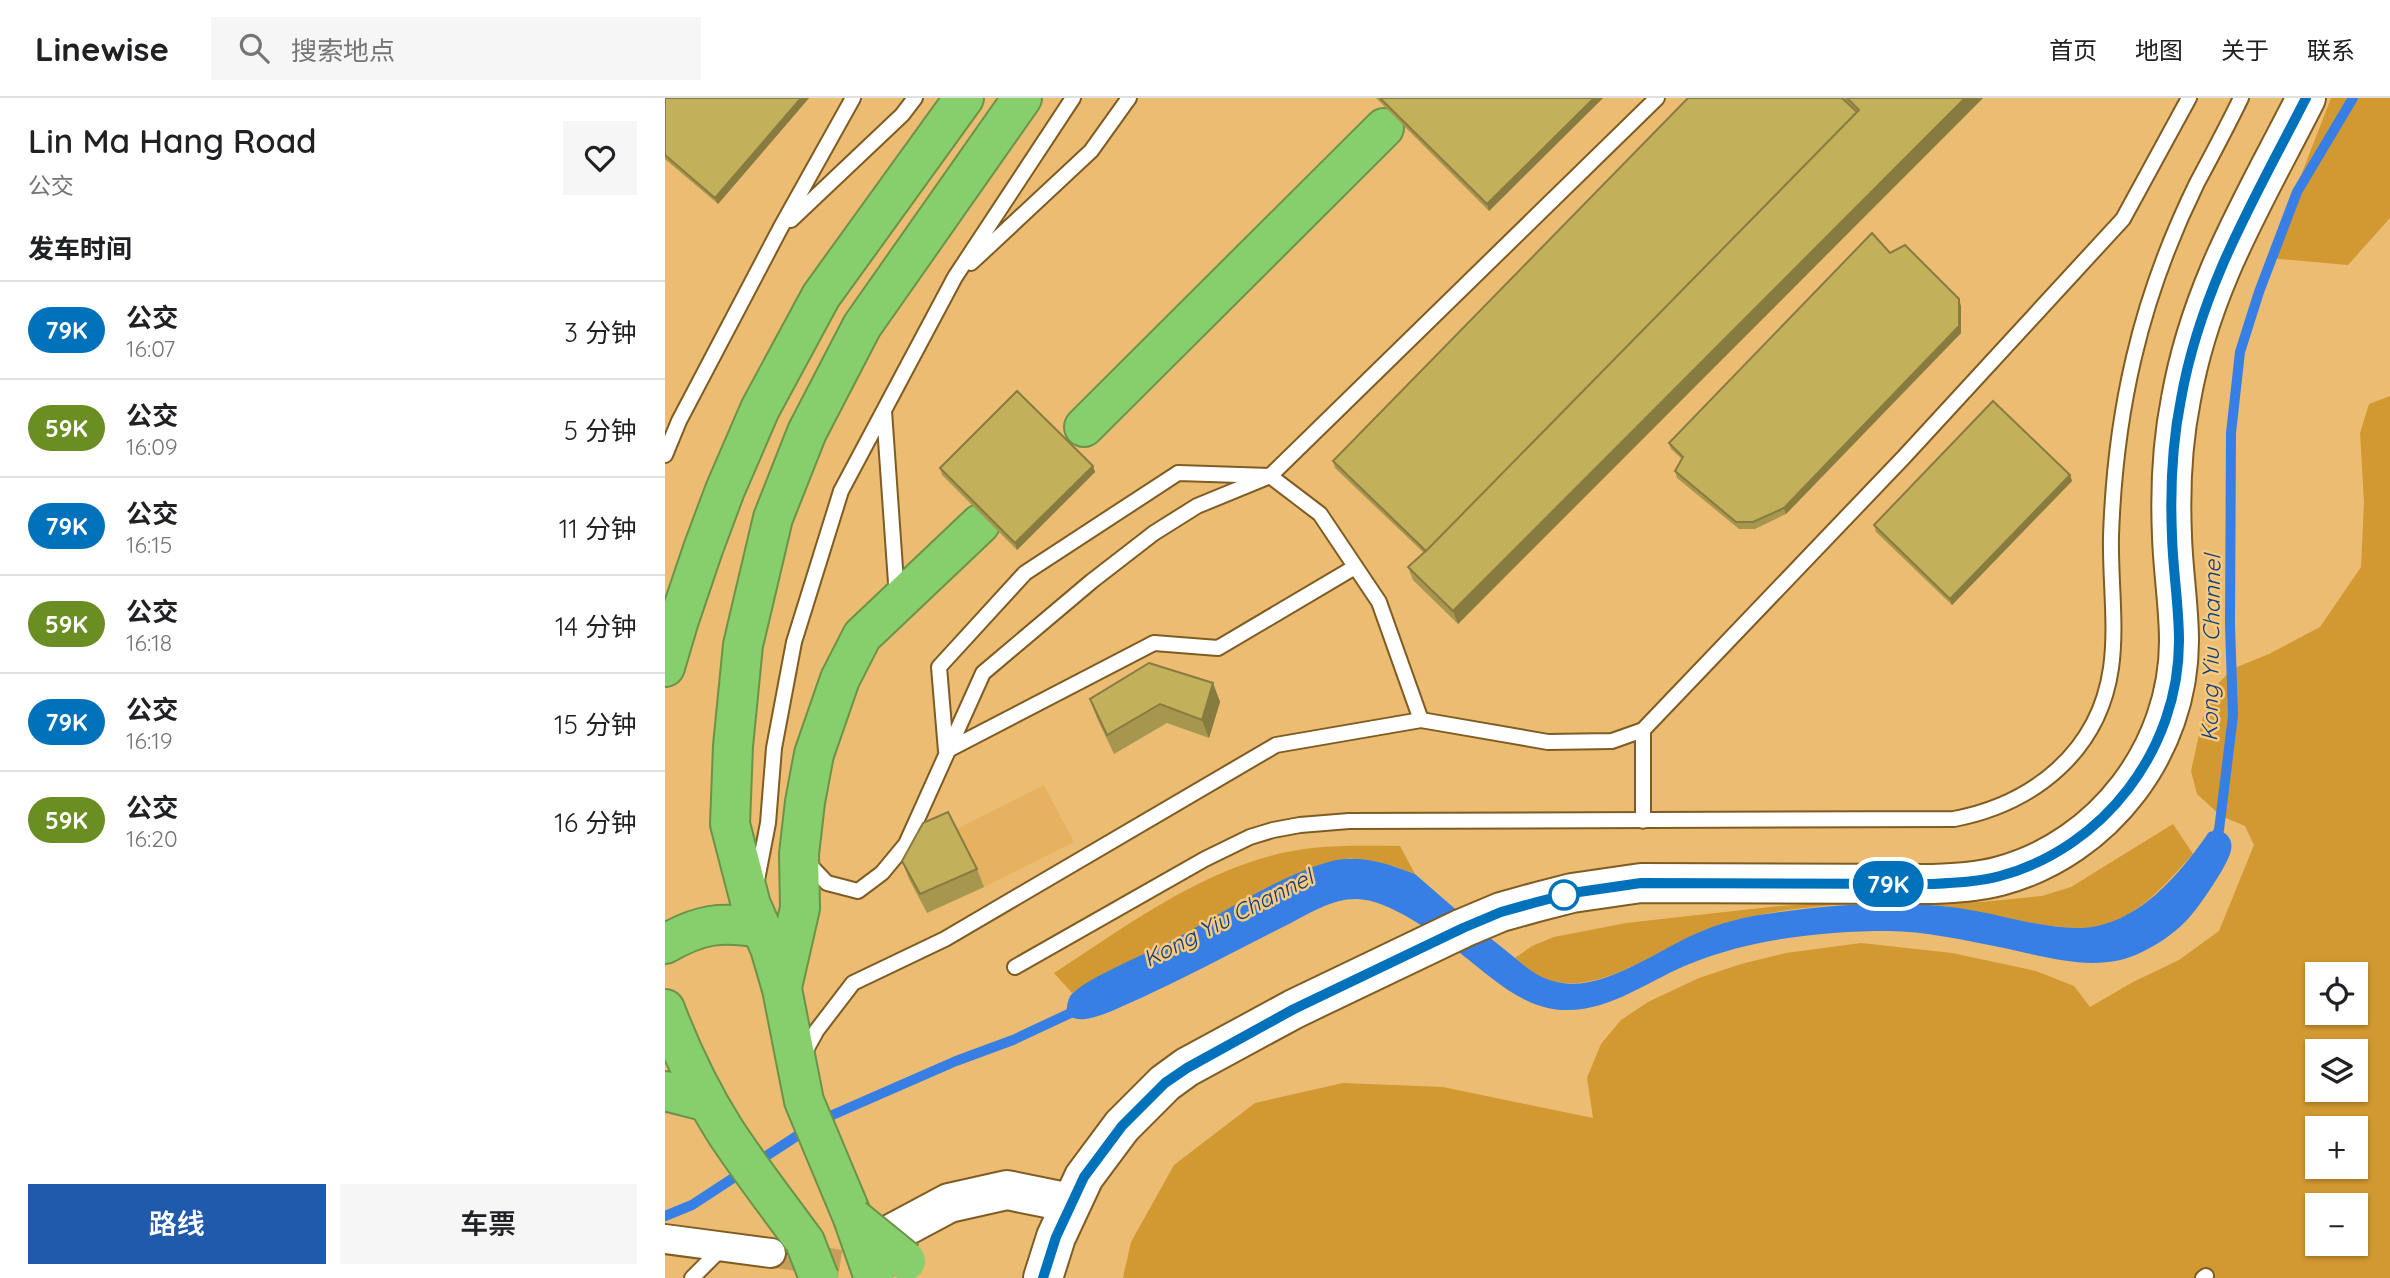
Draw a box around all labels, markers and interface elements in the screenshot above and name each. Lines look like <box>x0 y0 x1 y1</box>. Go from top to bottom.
search box <box>211 17 701 80</box>
text: Linewise <box>35 28 169 69</box>
icon: search <box>235 29 273 67</box>
text: 搜索地点 <box>291 34 395 67</box>
text: 首页 <box>2049 35 2097 65</box>
text: 地图 <box>2135 35 2183 65</box>
text: 关于 <box>2221 35 2269 65</box>
text: 联系 <box>2307 35 2355 65</box>
text: Lin Ma Hang Road <box>28 120 317 161</box>
button: heart <box>563 121 637 195</box>
text: 公交 <box>28 171 74 200</box>
text: 发车时间 <box>28 232 132 265</box>
text: 公交 <box>126 301 178 334</box>
text: 79K <box>45 315 88 345</box>
text: 3 分钟 <box>564 316 637 349</box>
text: 16:07 <box>126 334 175 363</box>
text: 公交 <box>126 399 178 432</box>
text: 59K <box>45 413 88 443</box>
text: 5 分钟 <box>564 414 637 447</box>
text: 16:09 <box>126 432 178 461</box>
text: 公交 <box>126 497 178 530</box>
text: 79K <box>45 511 88 541</box>
text: 11 分钟 <box>559 512 637 545</box>
text: 16:15 <box>126 530 172 559</box>
water label: Kong Yiu Channel <box>2194 552 2227 742</box>
text: 公交 <box>126 595 178 628</box>
text: 59K <box>45 609 88 639</box>
text: 14 分钟 <box>555 610 637 643</box>
text: 16:18 <box>126 628 172 657</box>
text: 公交 <box>126 693 178 726</box>
text: 79K <box>45 707 88 737</box>
text: 15 分钟 <box>554 708 637 741</box>
text: 16:19 <box>126 726 173 755</box>
text: 公交 <box>126 791 178 824</box>
text: 59K <box>45 805 88 835</box>
text: 16 分钟 <box>554 806 637 839</box>
text: 16:20 <box>126 824 178 853</box>
water label: Kong Yiu Channel <box>1138 861 1320 973</box>
line badge: 79K <box>1848 861 1928 907</box>
text: 79K <box>1867 869 1909 899</box>
unlabelled marker <box>1549 880 1579 910</box>
map controls <box>2305 962 2368 1256</box>
button: locate <box>2305 962 2368 1025</box>
button: layers <box>2305 1039 2368 1102</box>
button: + <box>2305 1116 2368 1179</box>
button: 路线 <box>28 1184 326 1264</box>
button: 车票 <box>340 1184 637 1264</box>
button: − <box>2305 1193 2368 1256</box>

